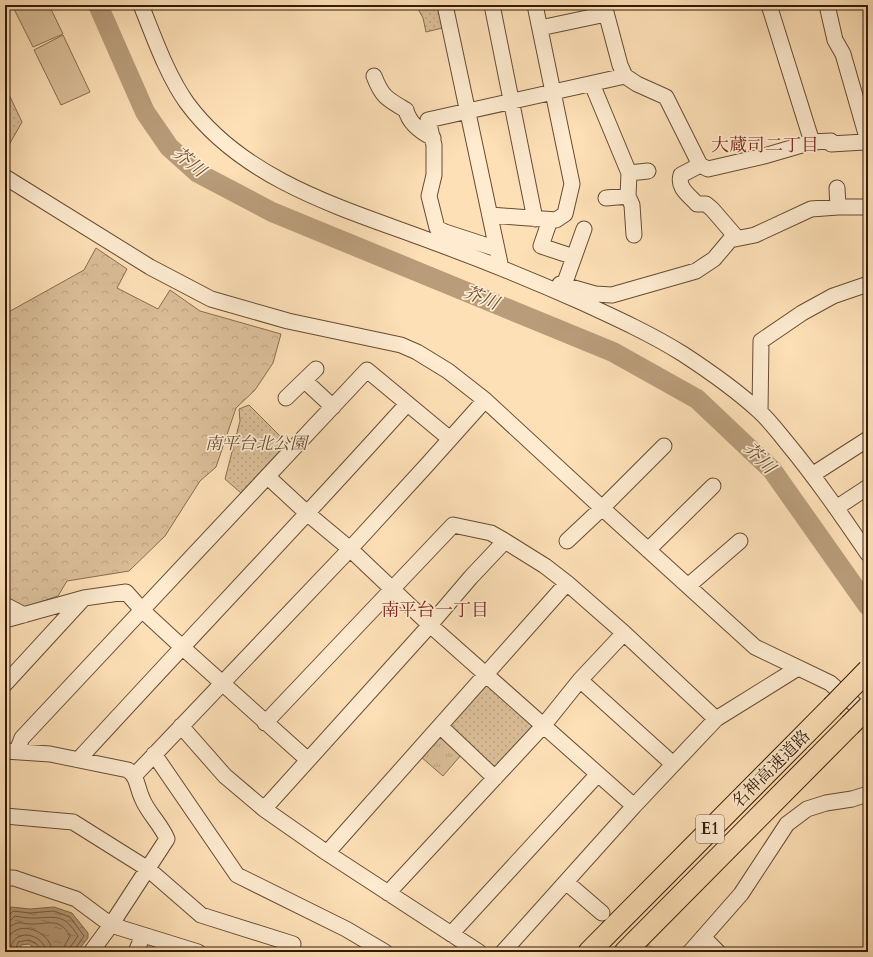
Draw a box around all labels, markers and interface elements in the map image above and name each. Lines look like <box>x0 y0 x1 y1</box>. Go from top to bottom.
district label: 大蔵司二丁目 <box>711 133 819 158</box>
water label: 芥川 <box>167 141 212 184</box>
water label: 芥川 <box>460 280 504 317</box>
park label: 南平台北公園 <box>205 432 310 455</box>
water label: 芥川 <box>737 436 782 481</box>
district label: 南平台一丁目 <box>381 598 489 623</box>
street label: 名神高速道路 <box>727 725 815 813</box>
road number: E1 <box>696 815 724 843</box>

